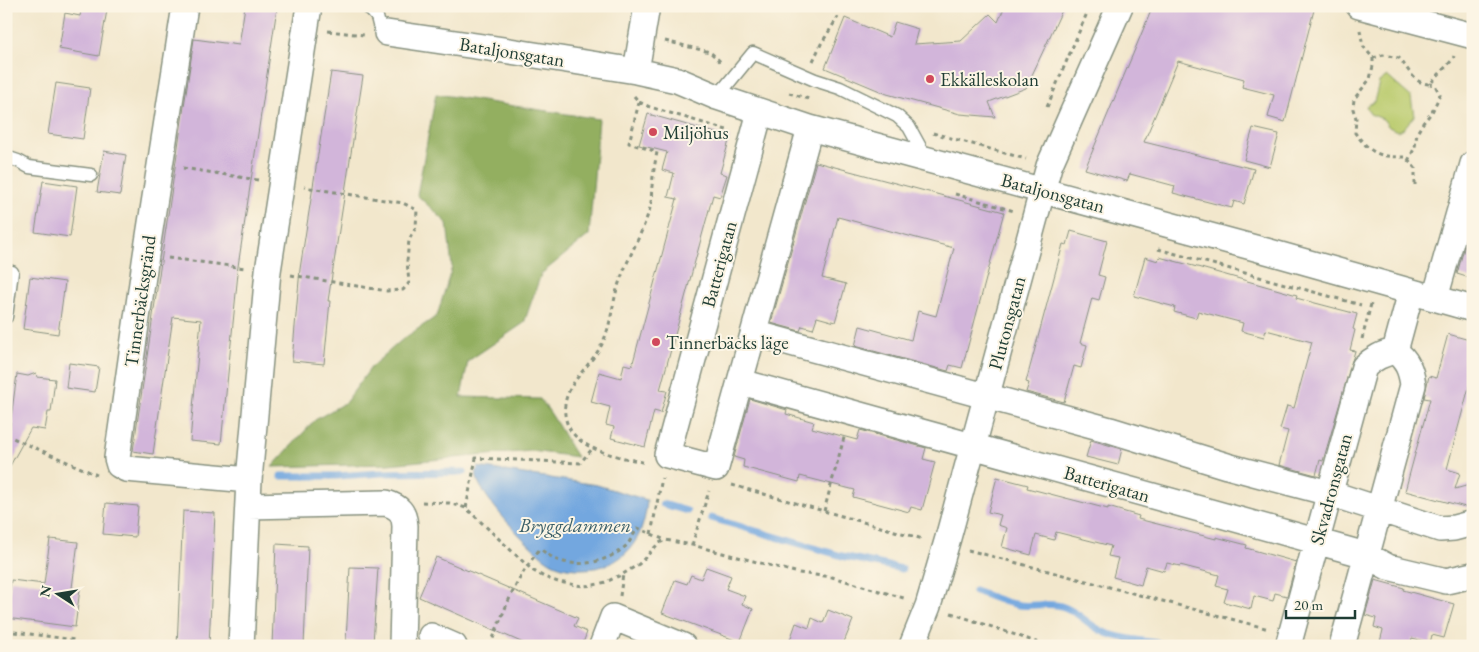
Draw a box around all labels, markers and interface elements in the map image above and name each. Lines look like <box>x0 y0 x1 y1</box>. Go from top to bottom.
street label: Bataljonsgatan <box>458 31 566 73</box>
place label: Ekkälleskolan <box>940 67 1039 92</box>
marker: Ekkälleskolan <box>924 73 936 85</box>
place label: Miljöhus <box>663 120 729 145</box>
marker: Miljöhus <box>647 126 659 138</box>
street label: Bataljonsgatan <box>999 167 1107 219</box>
street label: Batterigatan <box>695 218 743 310</box>
street label: Tinnerbäcksgränd <box>118 233 162 368</box>
street label: Plutonsgatan <box>982 273 1032 373</box>
place label: Tinnerbäcks läge <box>666 330 789 355</box>
marker: Tinnerbäcks läge <box>650 336 662 348</box>
street label: Skvadronsgatan <box>1304 431 1358 547</box>
street label: Batterigatan <box>1061 460 1153 508</box>
water label: Bryggdammen <box>518 512 631 538</box>
north arrow <box>32 570 82 620</box>
text: N <box>35 583 55 599</box>
scale bar <box>1286 587 1355 619</box>
text: 20 m <box>1294 595 1323 614</box>

